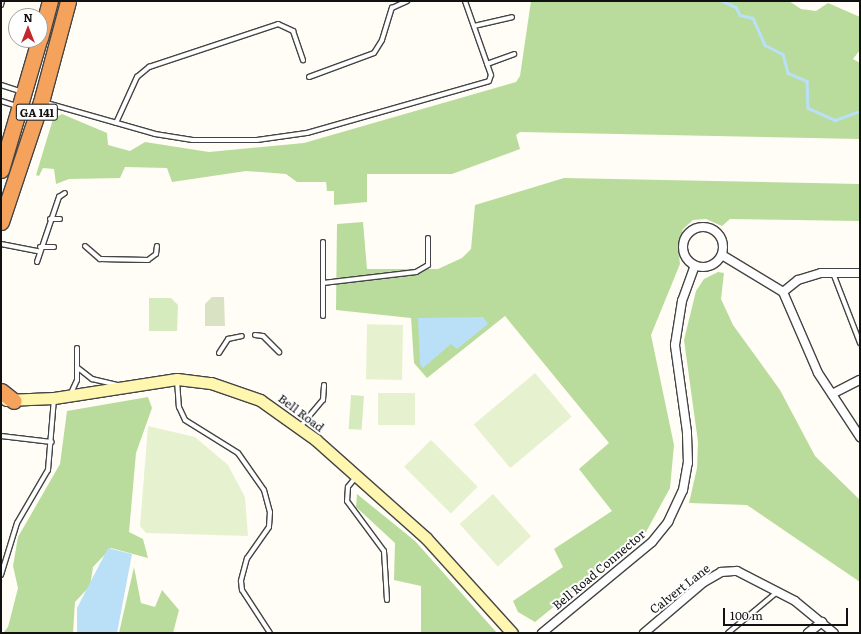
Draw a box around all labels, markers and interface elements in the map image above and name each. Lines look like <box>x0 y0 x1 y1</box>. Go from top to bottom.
north arrow <box>8 8 48 48</box>
text: N <box>23 9 33 25</box>
road number: GA 141 <box>15 103 59 121</box>
street label: Bell Road <box>275 391 327 435</box>
street label: Bell Road Connector <box>550 527 648 613</box>
street label: Calvert Lane <box>647 561 713 617</box>
scale bar <box>725 600 850 626</box>
text: 100 m <box>730 606 763 624</box>

